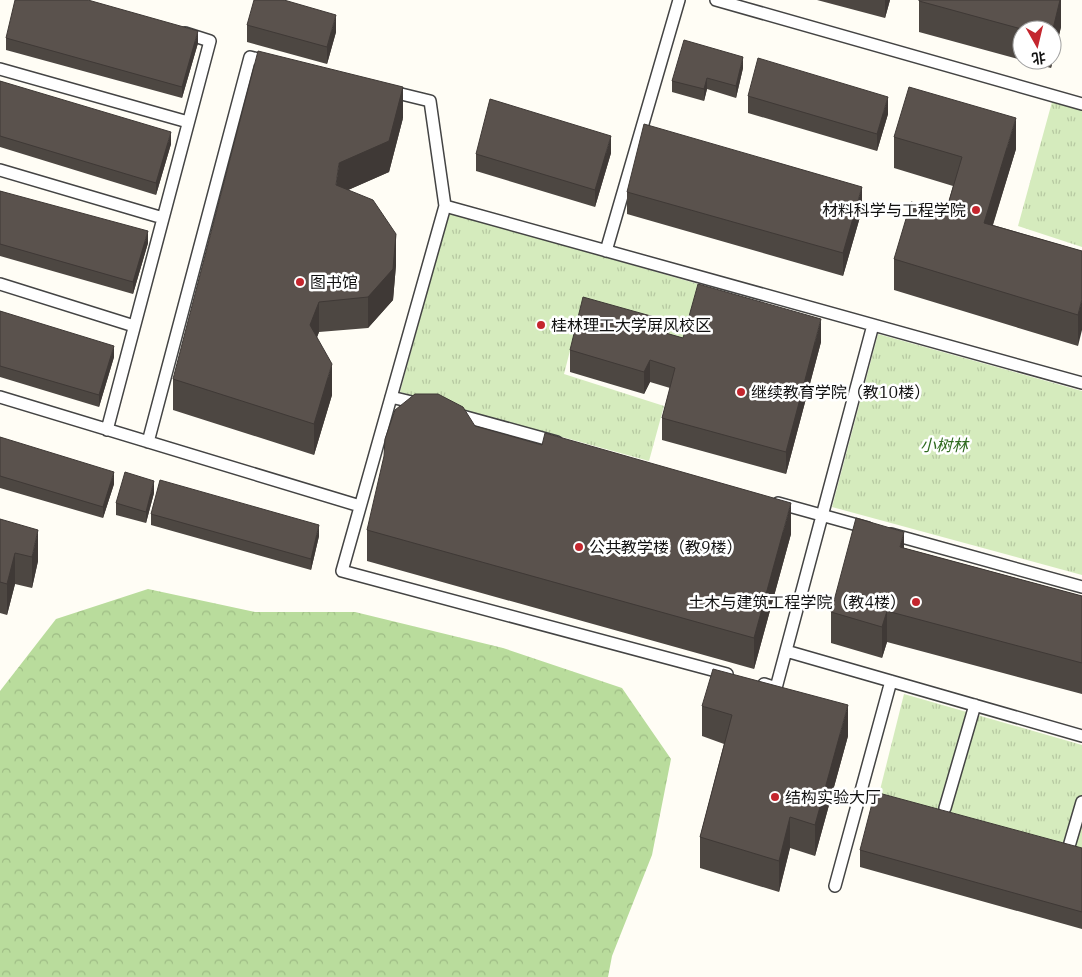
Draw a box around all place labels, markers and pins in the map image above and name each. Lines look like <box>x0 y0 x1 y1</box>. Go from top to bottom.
place label: 材料科学与工程学院 <box>822 200 966 220</box>
marker: 材料科学与工程学院 <box>970 204 982 216</box>
place label: 图书馆 <box>310 272 358 292</box>
marker: 图书馆 <box>294 276 306 288</box>
place label: 桂林理工大学屏风校区 <box>551 315 711 335</box>
marker: 桂林理工大学屏风校区 <box>535 319 547 331</box>
place label: 继续教育学院（教10楼） <box>751 382 930 402</box>
marker: 继续教育学院（教10楼） <box>735 386 747 398</box>
place label: 公共教学楼（教9楼） <box>589 537 743 557</box>
marker: 公共教学楼（教9楼） <box>573 541 585 553</box>
place label: 土木与建筑工程学院（教4楼） <box>688 592 906 612</box>
marker: 土木与建筑工程学院（教4楼） <box>910 596 922 608</box>
place label: 结构实验大厅 <box>785 787 881 807</box>
marker: 结构实验大厅 <box>769 791 781 803</box>

